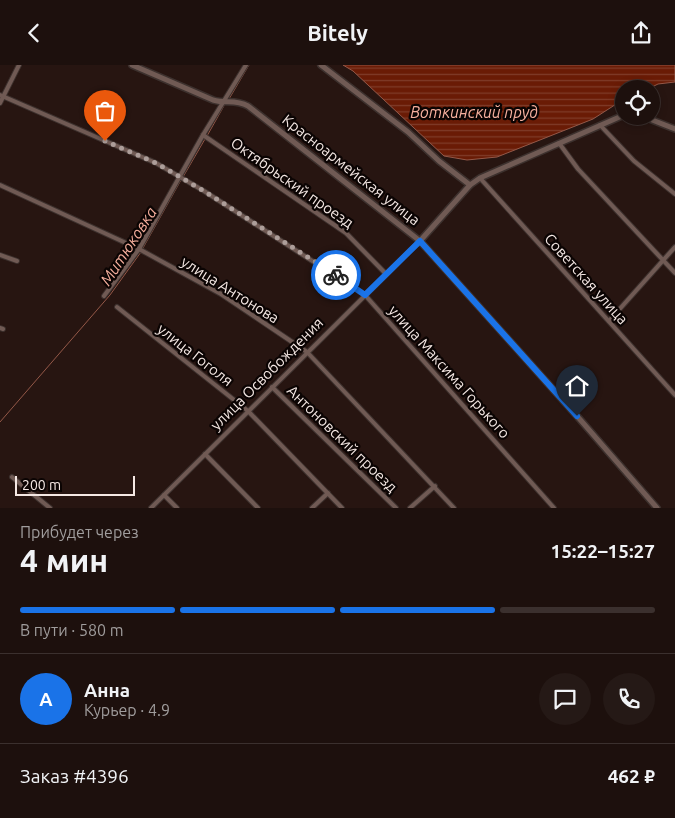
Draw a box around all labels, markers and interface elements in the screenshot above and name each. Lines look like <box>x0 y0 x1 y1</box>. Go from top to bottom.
icon: back <box>20 19 48 47</box>
icon: share <box>627 19 655 47</box>
text: Bitely <box>307 20 368 45</box>
map controls <box>615 80 660 125</box>
button: locate <box>615 80 660 125</box>
pin <box>84 90 126 141</box>
icon: bag <box>91 97 119 125</box>
water label: Воткинский пруд <box>410 103 538 121</box>
street label: Красноармейская улица <box>279 111 423 229</box>
street label: Октябрьский проезд <box>228 134 357 231</box>
water label: Митюковка <box>96 203 160 288</box>
street label: Советская улица <box>541 230 632 328</box>
courier <box>311 250 361 300</box>
street label: улица Антонова <box>178 253 282 326</box>
icon: bike <box>322 261 350 289</box>
street label: улица Максима Горького <box>385 302 514 442</box>
street label: улица Освобождения <box>207 314 326 433</box>
street label: улица Гоголя <box>154 320 236 389</box>
pin <box>556 365 598 416</box>
icon: home <box>563 372 591 400</box>
street label: Антоновский проезд <box>284 382 401 496</box>
scale bar <box>15 473 135 496</box>
text: 200 m <box>22 477 61 493</box>
text: Прибудет через <box>20 523 139 541</box>
text: 15:22–15:27 <box>550 540 655 562</box>
text: 4 мин <box>20 542 108 578</box>
text: В пути · 580 m <box>20 621 123 639</box>
button: chat <box>539 673 591 725</box>
button: phone <box>603 673 655 725</box>
text: Анна <box>84 679 130 701</box>
text: А <box>39 688 53 710</box>
text: Курьер · 4.9 <box>84 701 170 719</box>
text: Заказ #4396 <box>20 765 129 787</box>
text: 462 ₽ <box>608 765 655 787</box>

